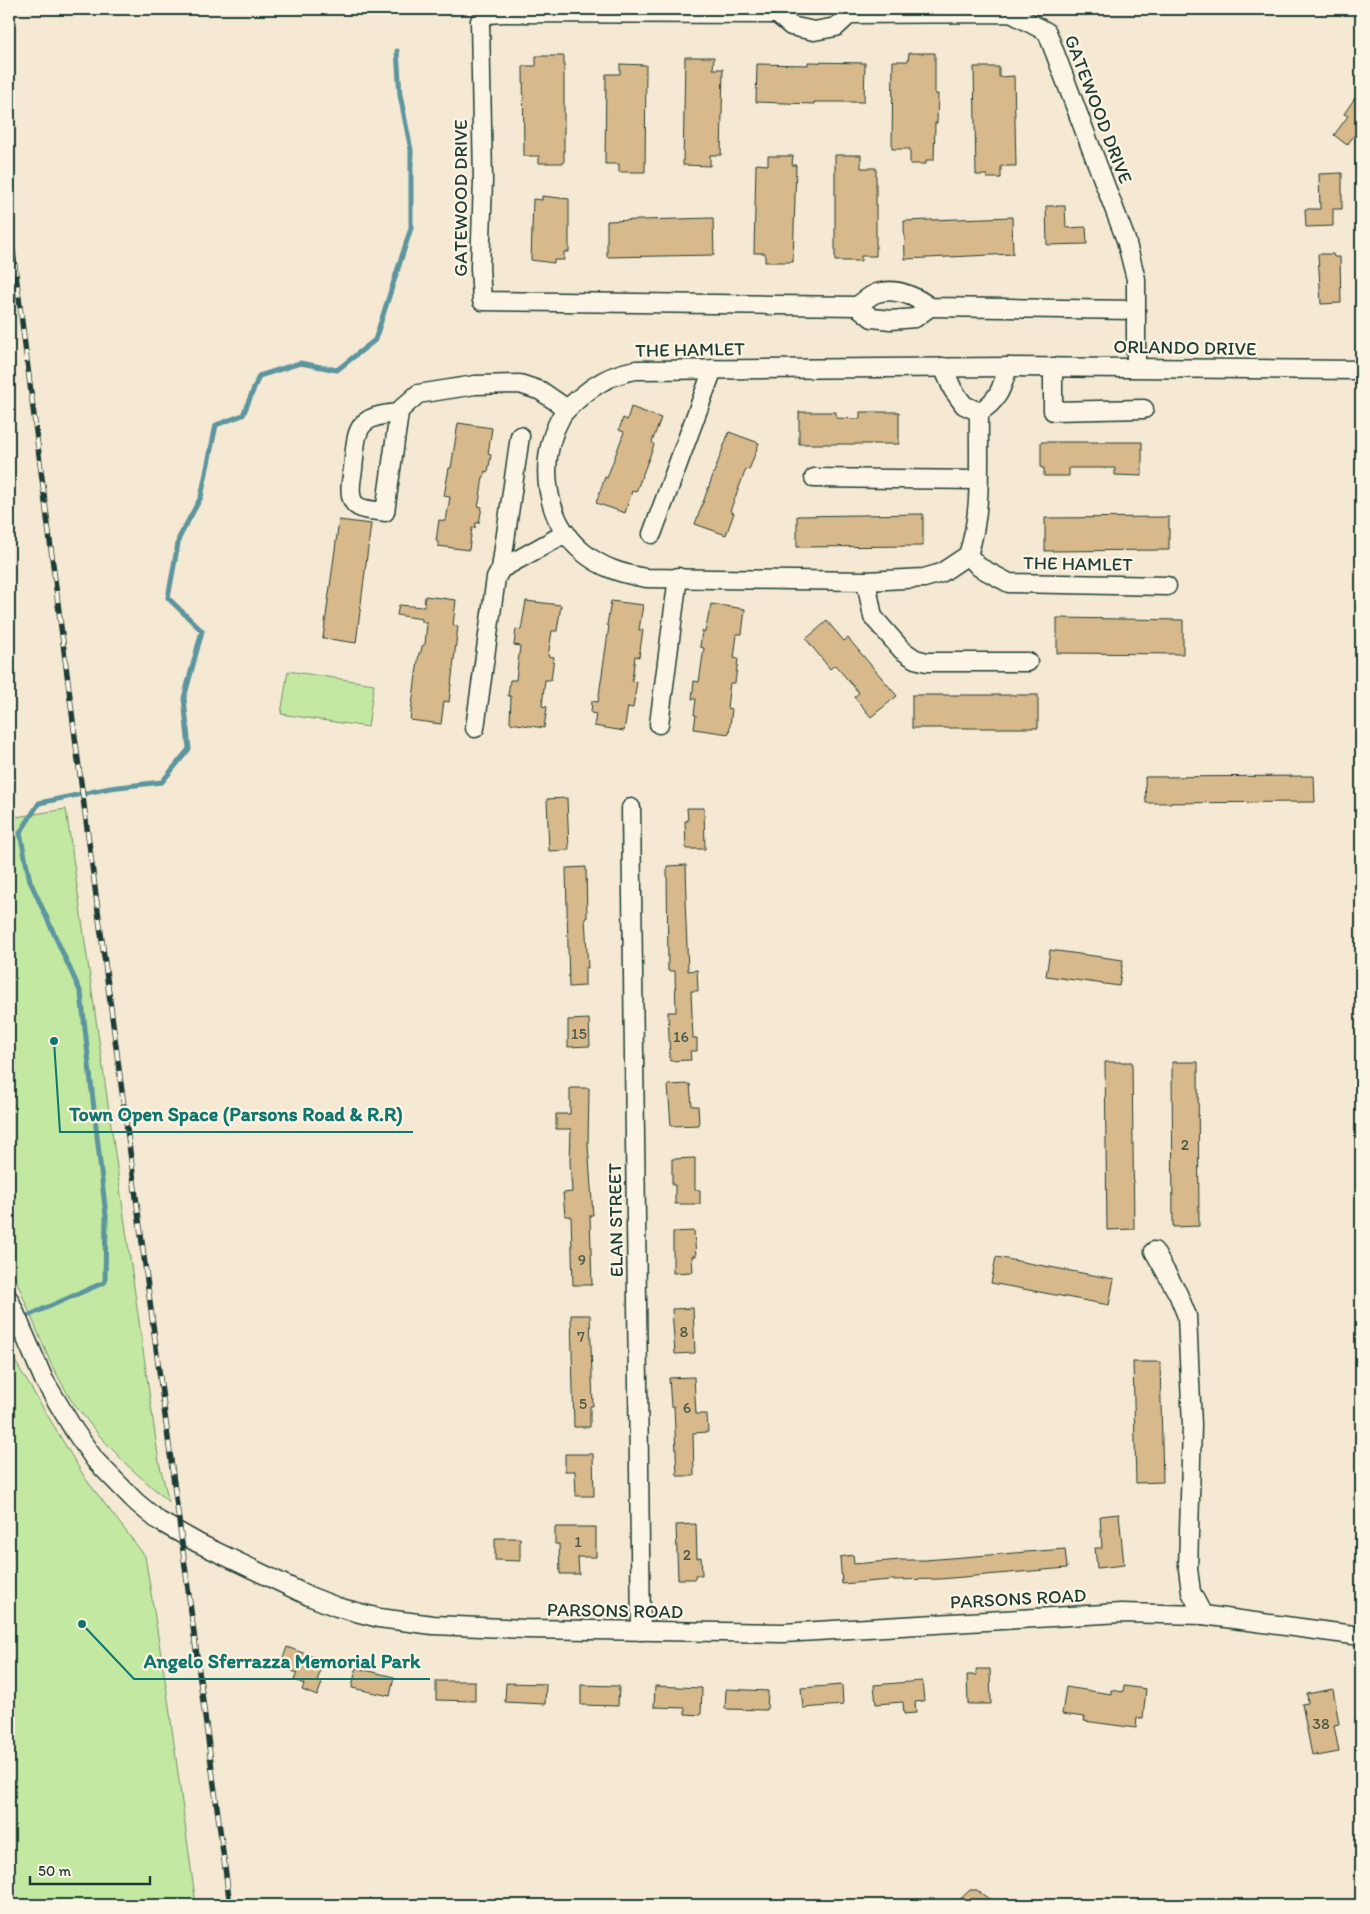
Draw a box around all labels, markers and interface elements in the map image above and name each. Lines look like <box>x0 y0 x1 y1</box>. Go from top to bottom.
street label: GATEWOOD DRIVE <box>1060 32 1137 187</box>
street label: GATEWOOD DRIVE <box>449 119 472 277</box>
street label: ORLANDO DRIVE <box>1113 335 1257 360</box>
street label: THE HAMLET <box>635 337 745 362</box>
street label: THE HAMLET <box>1023 551 1133 576</box>
house number: 15 <box>571 1024 587 1043</box>
house number: 16 <box>673 1027 689 1046</box>
callout: Town Open Space (Parsons Road & R.R) <box>60 1097 413 1132</box>
text: Town Open Space (Parsons Road & R.R) <box>68 1102 403 1127</box>
house number: 2 <box>1181 1135 1190 1154</box>
street label: ELAN STREET <box>603 1162 628 1277</box>
house number: 9 <box>578 1250 586 1269</box>
house number: 8 <box>680 1322 689 1341</box>
house number: 7 <box>577 1327 585 1346</box>
house number: 5 <box>579 1394 587 1413</box>
house number: 6 <box>683 1398 691 1417</box>
house number: 1 <box>574 1532 582 1551</box>
house number: 2 <box>683 1545 692 1564</box>
street label: PARSONS ROAD <box>949 1583 1087 1614</box>
street label: PARSONS ROAD <box>547 1598 683 1623</box>
callout: Angelo Sferrazza Memorial Park <box>134 1644 430 1679</box>
text: Angelo Sferrazza Memorial Park <box>143 1649 421 1674</box>
house number: 38 <box>1312 1714 1330 1733</box>
scale bar <box>30 1854 150 1886</box>
text: 50 m <box>38 1862 71 1880</box>

